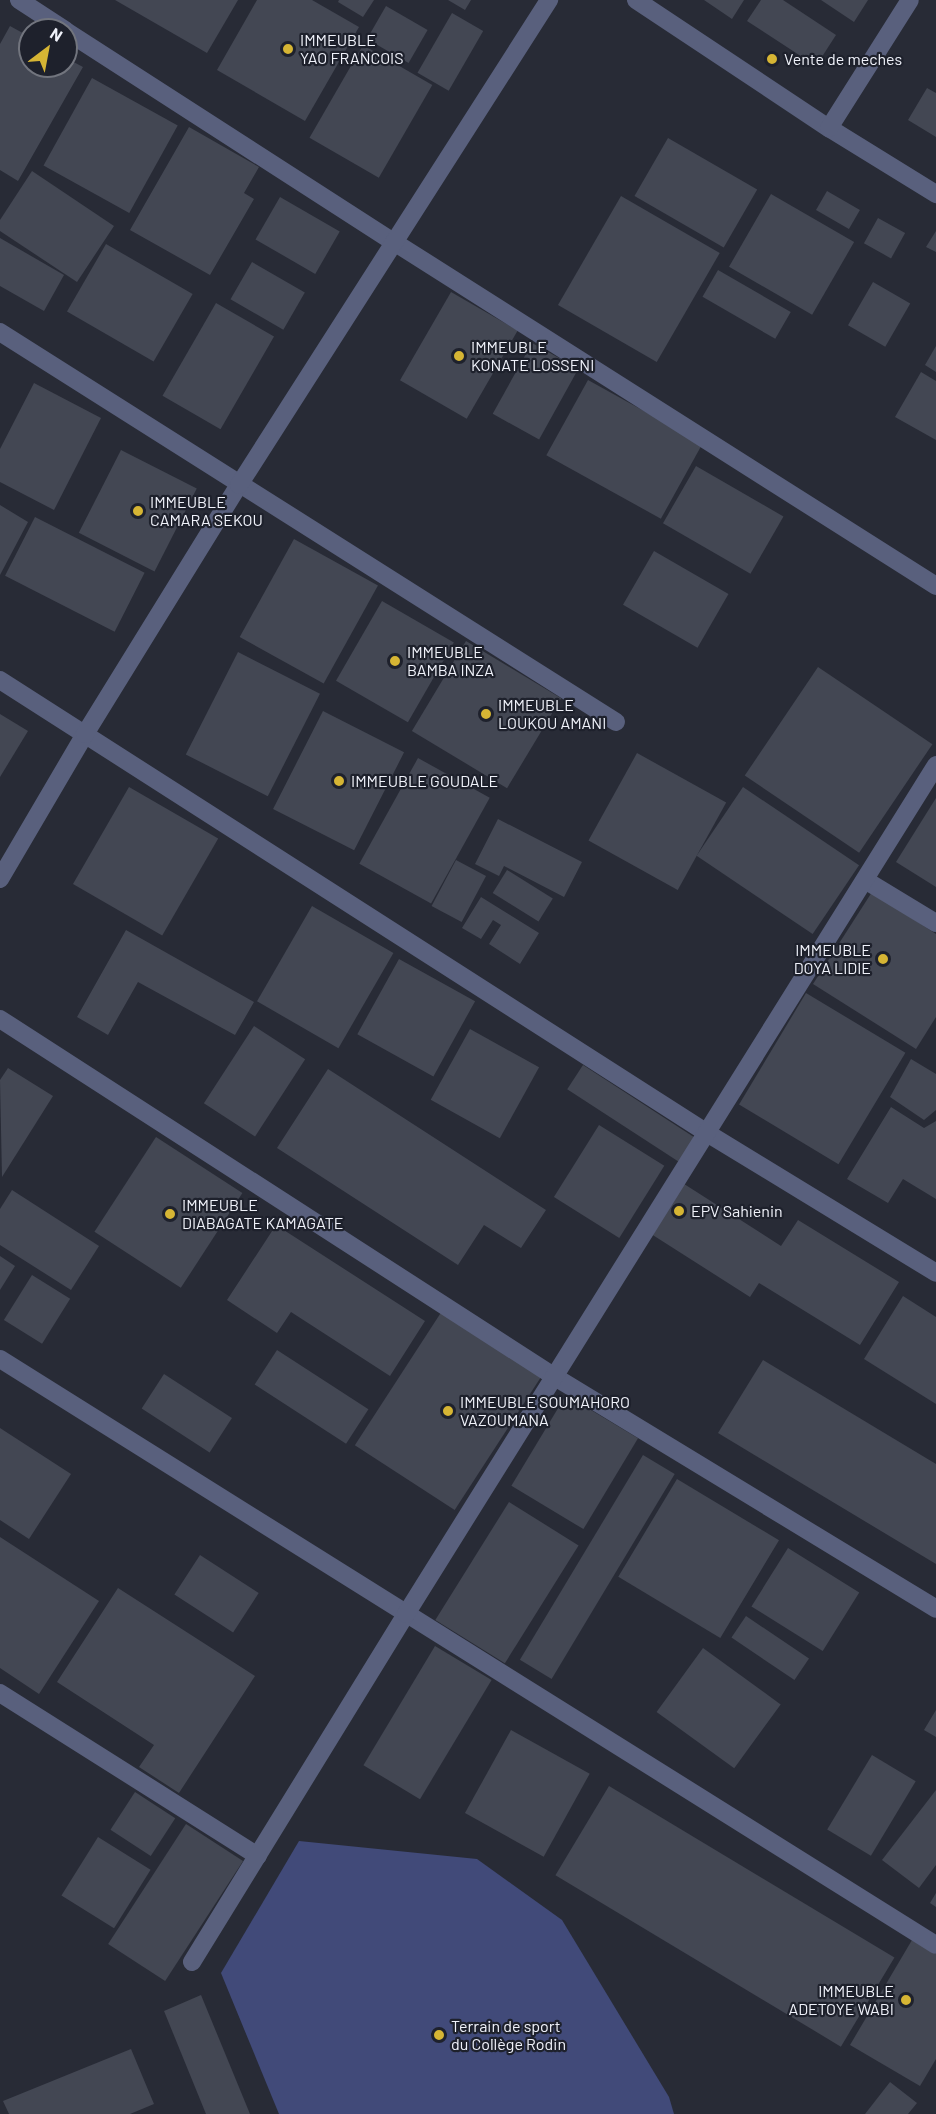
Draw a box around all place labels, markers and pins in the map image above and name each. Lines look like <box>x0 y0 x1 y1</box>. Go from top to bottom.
place label: IMMEUBLE YAO FRANCOIS <box>300 30 404 68</box>
marker: IMMEUBLE YAO FRANCOIS <box>281 42 295 56</box>
place label: Vente de meches <box>784 49 902 69</box>
marker: Vente de meches <box>765 52 779 66</box>
place label: IMMEUBLE KONATE LOSSENI <box>471 337 594 375</box>
marker: IMMEUBLE KONATE LOSSENI <box>452 349 466 363</box>
place label: IMMEUBLE CAMARA SEKOU <box>150 492 263 530</box>
marker: IMMEUBLE CAMARA SEKOU <box>131 504 145 518</box>
place label: IMMEUBLE BAMBA INZA <box>407 642 494 680</box>
marker: IMMEUBLE BAMBA INZA <box>388 654 402 668</box>
place label: IMMEUBLE LOUKOU AMANI <box>498 695 606 733</box>
marker: IMMEUBLE LOUKOU AMANI <box>479 707 493 721</box>
place label: IMMEUBLE GOUDALE <box>351 771 498 791</box>
marker: IMMEUBLE GOUDALE <box>332 774 346 788</box>
place label: IMMEUBLE DOYA LIDIE <box>794 940 871 978</box>
marker: IMMEUBLE DOYA LIDIE <box>876 952 890 966</box>
place label: IMMEUBLE DIABAGATE KAMAGATE <box>182 1195 344 1233</box>
place label: EPV Sahienin <box>691 1201 783 1221</box>
marker: EPV Sahienin <box>672 1204 686 1218</box>
marker: IMMEUBLE DIABAGATE KAMAGATE <box>163 1207 177 1221</box>
place label: IMMEUBLE SOUMAHORO VAZOUMANA <box>460 1392 630 1430</box>
marker: IMMEUBLE SOUMAHORO VAZOUMANA <box>441 1404 455 1418</box>
place label: IMMEUBLE ADETOYE WABI <box>788 1981 894 2019</box>
marker: IMMEUBLE ADETOYE WABI <box>899 1993 913 2007</box>
place label: Terrain de sport du Collège Rodin <box>451 2016 566 2054</box>
marker: Terrain de sport du Collège Rodin <box>432 2028 446 2042</box>

